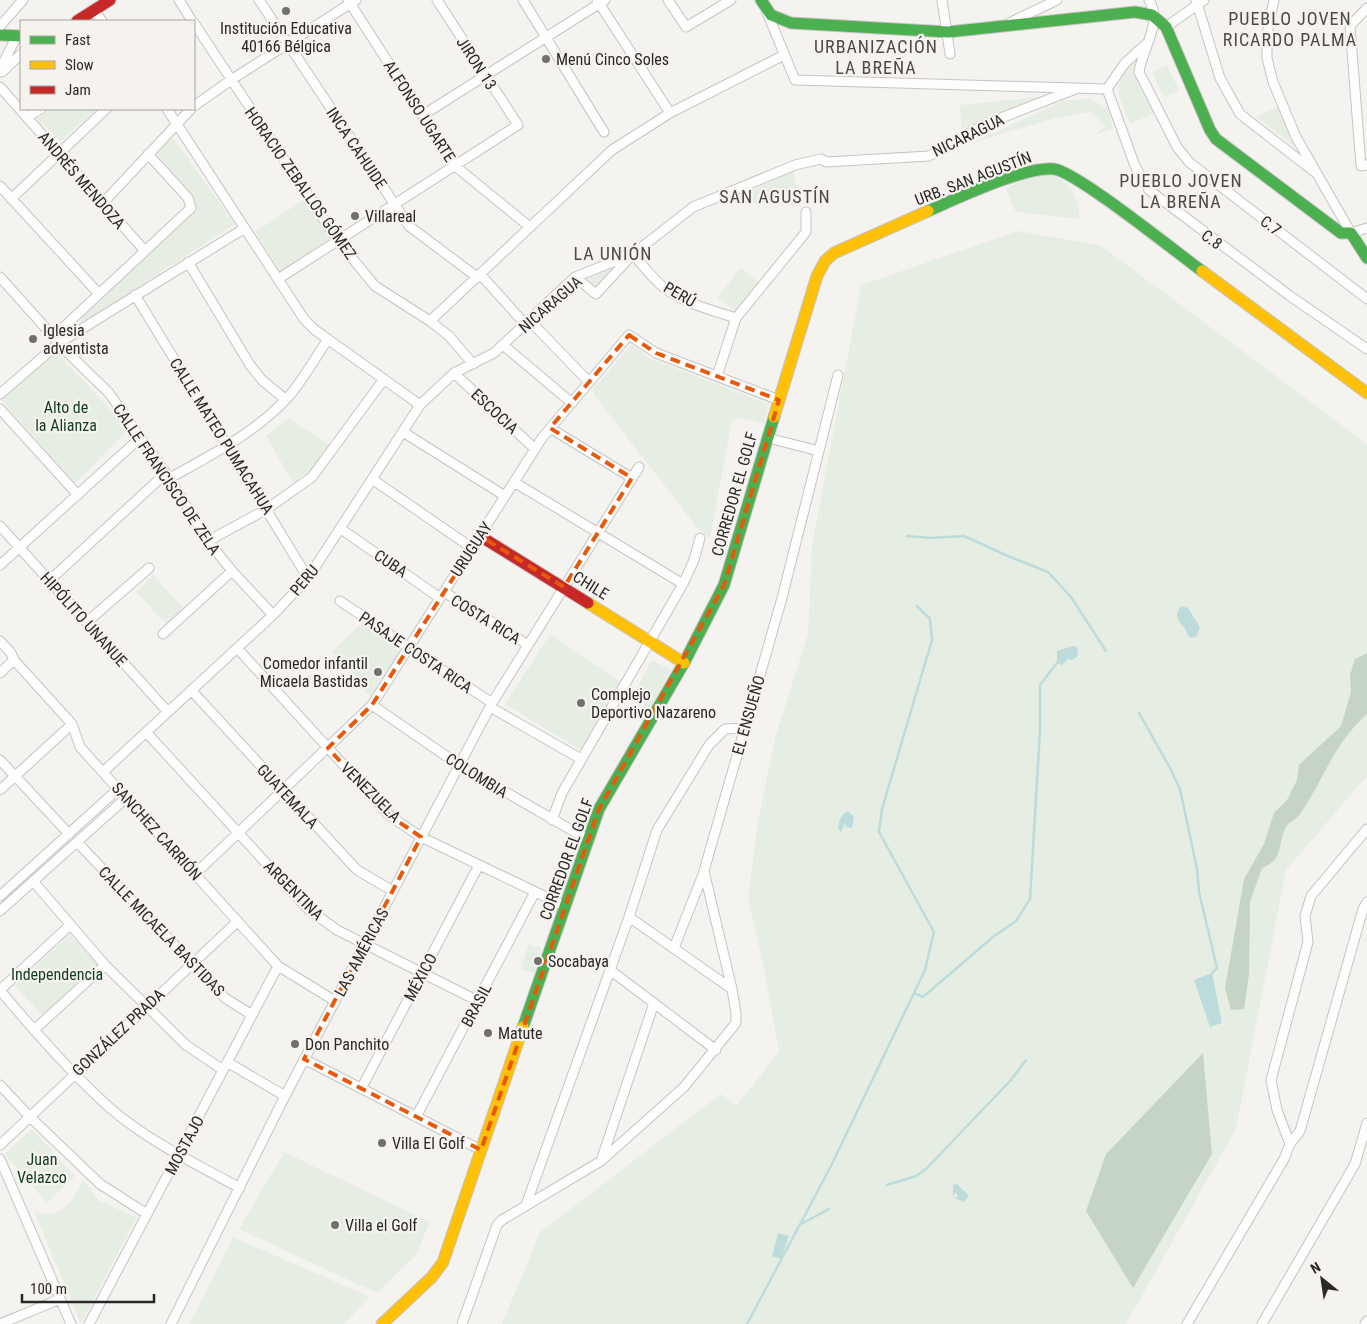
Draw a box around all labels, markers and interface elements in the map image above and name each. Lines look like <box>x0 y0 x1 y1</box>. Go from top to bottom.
marker: Institución Educativa 40166 Bélgica <box>280 5 292 17</box>
district label: PUEBLO JOVEN RICARDO PALMA <box>1223 8 1357 50</box>
place label: Institución Educativa 40166 Bélgica <box>220 19 352 56</box>
legend <box>20 20 195 110</box>
text: Fast <box>65 31 90 49</box>
street label: JIRON 13 <box>452 33 501 93</box>
district label: URBANIZACIÓN LA BREÑA <box>814 36 938 78</box>
place label: Menú Cinco Soles <box>556 50 669 69</box>
marker: Menú Cinco Soles <box>540 53 552 65</box>
text: Slow <box>65 56 94 74</box>
street label: ALFONSO UGARTE <box>380 57 460 166</box>
text: Jam <box>65 81 91 99</box>
street label: HORACIO ZEBALLOS GÓMEZ <box>241 103 361 263</box>
street label: INCA CAHUIDE <box>322 104 391 193</box>
street label: NICARAGUA <box>929 110 1007 161</box>
street label: ANDRÉS MENDOZA <box>34 128 129 233</box>
street label: URB. SAN AGUSTÍN <box>912 147 1034 209</box>
district label: PUEBLO JOVEN LA BREÑA <box>1119 170 1243 212</box>
district label: SAN AGUSTÍN <box>719 186 831 207</box>
place label: Villareal <box>365 207 416 226</box>
marker: Villareal <box>349 210 361 222</box>
street label: C.7 <box>1257 211 1285 239</box>
street label: C.8 <box>1198 225 1226 253</box>
district label: LA UNIÓN <box>574 243 652 264</box>
street label: NICARAGUA <box>515 272 586 337</box>
street label: PERÚ <box>660 278 699 311</box>
place label: Iglesia adventista <box>43 321 109 358</box>
marker: Iglesia adventista <box>27 333 39 345</box>
street label: CALLE MATEO PUMACAHUA <box>166 355 277 518</box>
street label: ESCOCIA <box>467 385 522 438</box>
park label: Alto de la Alianza <box>35 398 97 435</box>
street label: CALLE FRANCISCO DE ZELA <box>109 400 224 558</box>
street label: CORREDOR EL GOLF <box>708 430 761 558</box>
street label: URUGUAY <box>447 518 496 580</box>
street label: CUBA <box>370 545 411 581</box>
street label: PERU <box>286 561 323 600</box>
street label: CHILE <box>569 567 612 604</box>
street label: HIPÓLITO UNANUE <box>36 568 132 670</box>
street label: COSTA RICA <box>447 591 524 648</box>
street label: PASAJE COSTA RICA <box>356 608 476 697</box>
place label: Comedor infantil Micaela Bastidas <box>260 654 368 691</box>
marker: Comedor infantil Micaela Bastidas <box>372 666 384 678</box>
street label: EL ENSUEÑO <box>727 673 769 757</box>
place label: Complejo Deportivo Nazareno <box>591 685 716 722</box>
marker: Complejo Deportivo Nazareno <box>575 697 587 709</box>
street label: COLOMBIA <box>442 749 511 802</box>
street label: VENEZUELA <box>337 758 405 826</box>
street label: GUATEMALA <box>253 760 322 833</box>
street label: SANCHEZ CARRIÓN <box>108 778 206 884</box>
street label: CORREDOR EL GOLF <box>536 795 597 923</box>
street label: ARGENTINA <box>260 857 327 924</box>
street label: CALLE MICAELA BASTIDAS <box>95 862 229 1000</box>
street label: LAS AMÉRICAS <box>330 905 393 1000</box>
street label: MÉXICO <box>400 950 441 1004</box>
place label: Socabaya <box>548 952 609 971</box>
marker: Socabaya <box>532 955 544 967</box>
park label: Independencia <box>11 965 103 984</box>
street label: BRASIL <box>457 980 496 1030</box>
street label: GONZÁLEZ PRADA <box>68 985 168 1080</box>
place label: Matute <box>498 1024 542 1043</box>
marker: Matute <box>482 1027 494 1039</box>
place label: Don Panchito <box>305 1035 389 1054</box>
marker: Don Panchito <box>289 1038 301 1050</box>
street label: MOSTAJO <box>161 1112 208 1178</box>
place label: Villa El Golf <box>392 1134 465 1153</box>
marker: Villa El Golf <box>376 1137 388 1149</box>
park label: Juan Velazco <box>17 1150 67 1187</box>
place label: Villa el Golf <box>345 1216 417 1235</box>
marker: Villa el Golf <box>329 1219 341 1231</box>
north arrow <box>1297 1254 1347 1304</box>
text: N <box>1308 1259 1323 1277</box>
scale bar <box>22 1272 155 1304</box>
text: 100 m <box>30 1280 67 1298</box>

